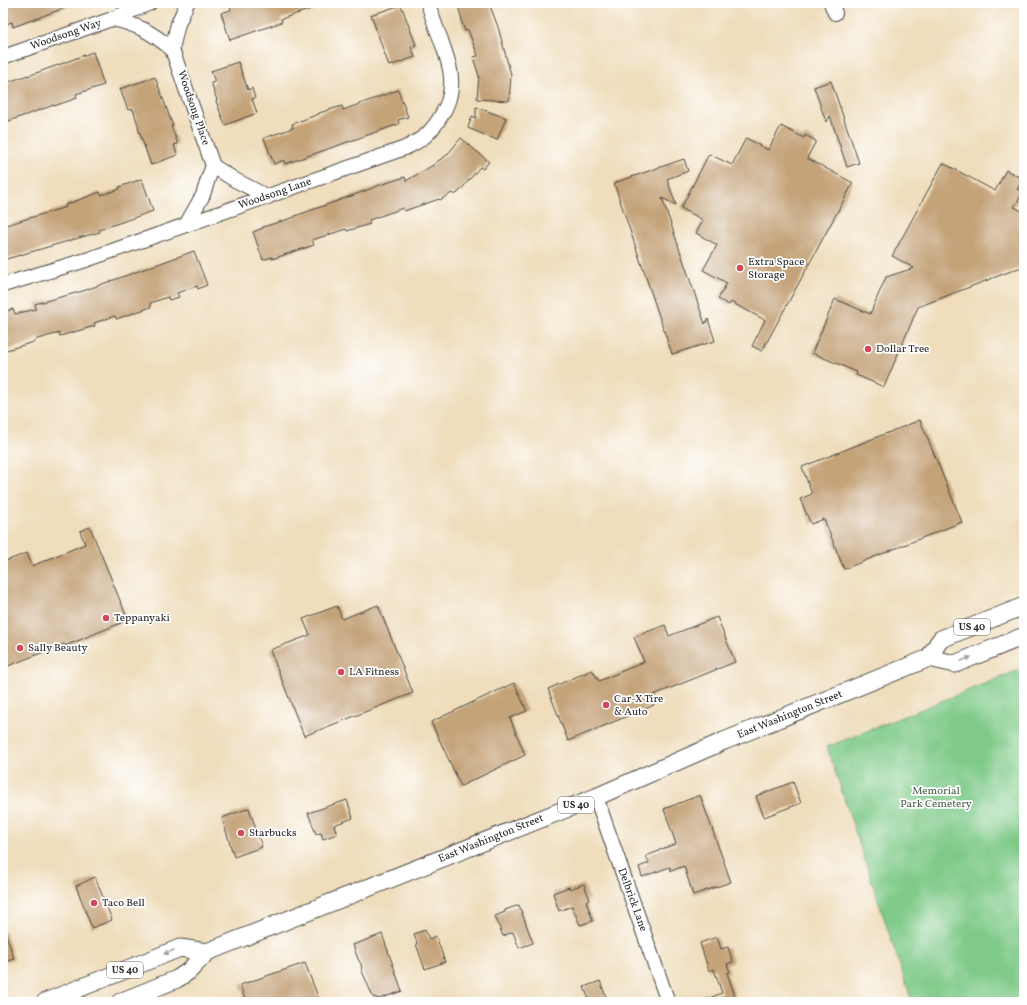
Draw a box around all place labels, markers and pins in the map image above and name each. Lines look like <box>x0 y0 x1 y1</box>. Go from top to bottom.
place label: Extra Space Storage <box>748 255 804 283</box>
marker: Extra Space Storage <box>735 263 745 273</box>
place label: Dollar Tree <box>876 342 929 357</box>
marker: Dollar Tree <box>863 344 873 354</box>
place label: Teppanyaki <box>114 611 170 626</box>
marker: Teppanyaki <box>101 613 111 623</box>
place label: Sally Beauty <box>28 641 88 656</box>
marker: Sally Beauty <box>15 643 25 653</box>
place label: LA Fitness <box>349 665 400 680</box>
marker: LA Fitness <box>336 667 346 677</box>
place label: Car-X Tire & Auto <box>614 692 663 720</box>
marker: Car-X Tire & Auto <box>601 700 611 710</box>
place label: Starbucks <box>249 826 297 841</box>
marker: Starbucks <box>236 828 246 838</box>
place label: Taco Bell <box>102 896 145 911</box>
marker: Taco Bell <box>89 898 99 908</box>

